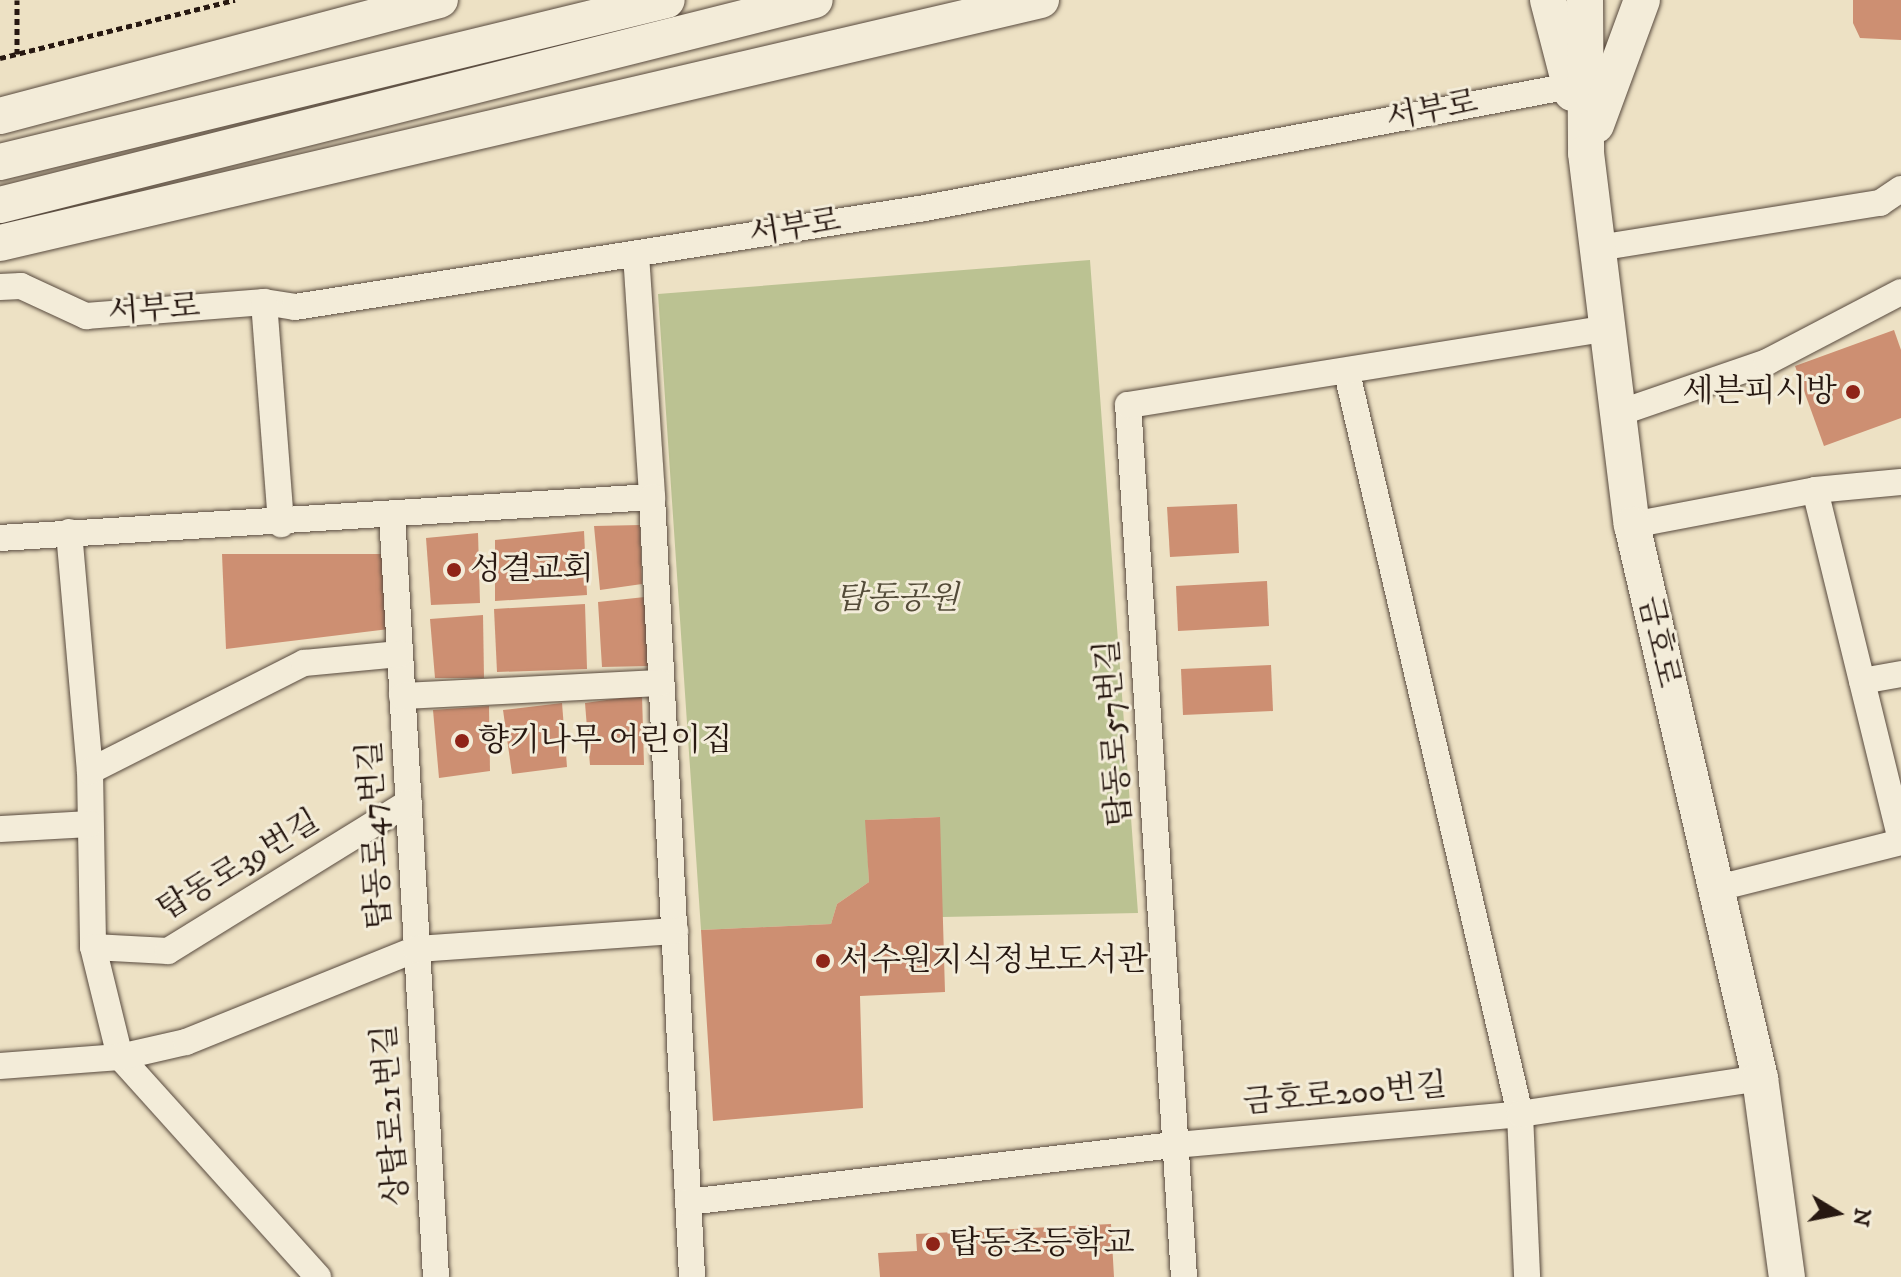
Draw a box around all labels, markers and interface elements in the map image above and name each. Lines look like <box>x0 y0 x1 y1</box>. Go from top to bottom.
street label: 서부로 <box>1383 83 1481 139</box>
street label: 서부로 <box>746 202 844 254</box>
street label: 서부로 <box>106 288 202 332</box>
place label: 세븐피시방 <box>1682 373 1837 411</box>
marker: 세븐피시방 <box>1844 383 1862 401</box>
place label: 성결교회 <box>470 551 594 589</box>
marker: 성결교회 <box>445 561 463 579</box>
park label: 탑동공원 <box>835 580 959 618</box>
street label: 금호로 <box>1629 593 1687 691</box>
street label: 탑동로57번길 <box>1089 638 1141 828</box>
place label: 향기나무 어린이집 <box>478 722 732 760</box>
marker: 향기나무 어린이집 <box>453 732 471 750</box>
street label: 탑동로47번길 <box>352 740 400 930</box>
street label: 탑동로39번길 <box>151 803 327 929</box>
place label: 서수원지식정보도서관 <box>839 942 1148 980</box>
marker: 서수원지식정보도서관 <box>814 952 832 970</box>
street label: 상탑로21번길 <box>366 1023 418 1207</box>
street label: 금호로200번길 <box>1241 1067 1449 1123</box>
north arrow <box>1797 1173 1877 1253</box>
text: N <box>1846 1206 1876 1228</box>
place label: 탑동초등학교 <box>949 1225 1134 1263</box>
marker: 탑동초등학교 <box>924 1235 942 1253</box>

